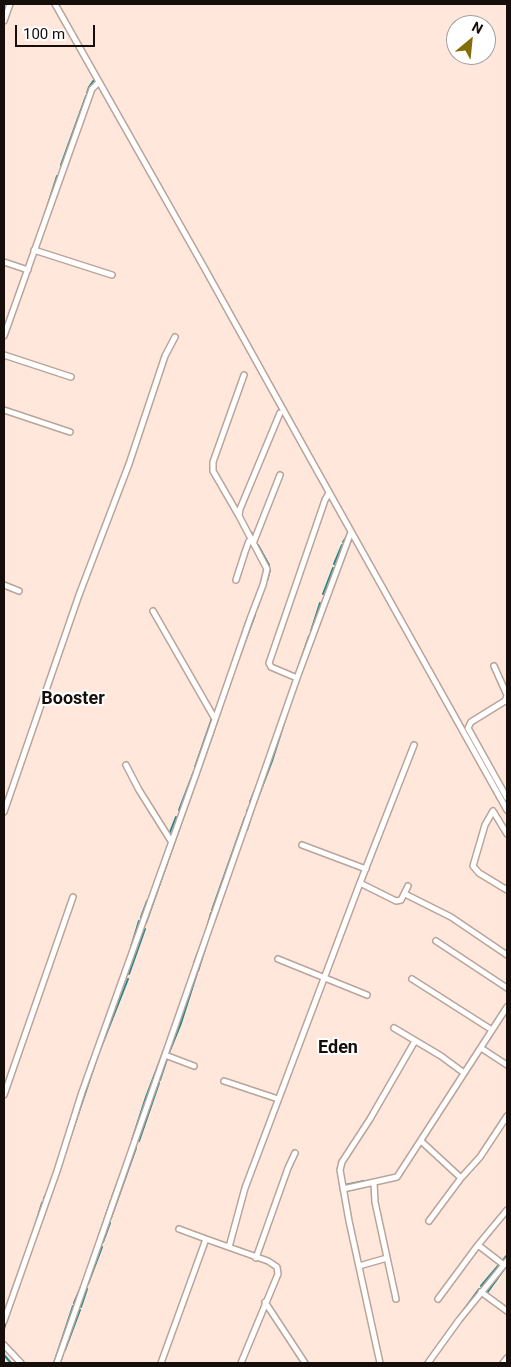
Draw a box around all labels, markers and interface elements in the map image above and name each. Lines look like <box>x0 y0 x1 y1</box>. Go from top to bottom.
scale bar <box>18 15 98 47</box>
north arrow <box>446 15 496 65</box>
text: N <box>469 18 486 37</box>
text: 100 m <box>23 25 65 43</box>
district label: Booster <box>41 688 105 710</box>
district label: Eden <box>318 1037 358 1059</box>

